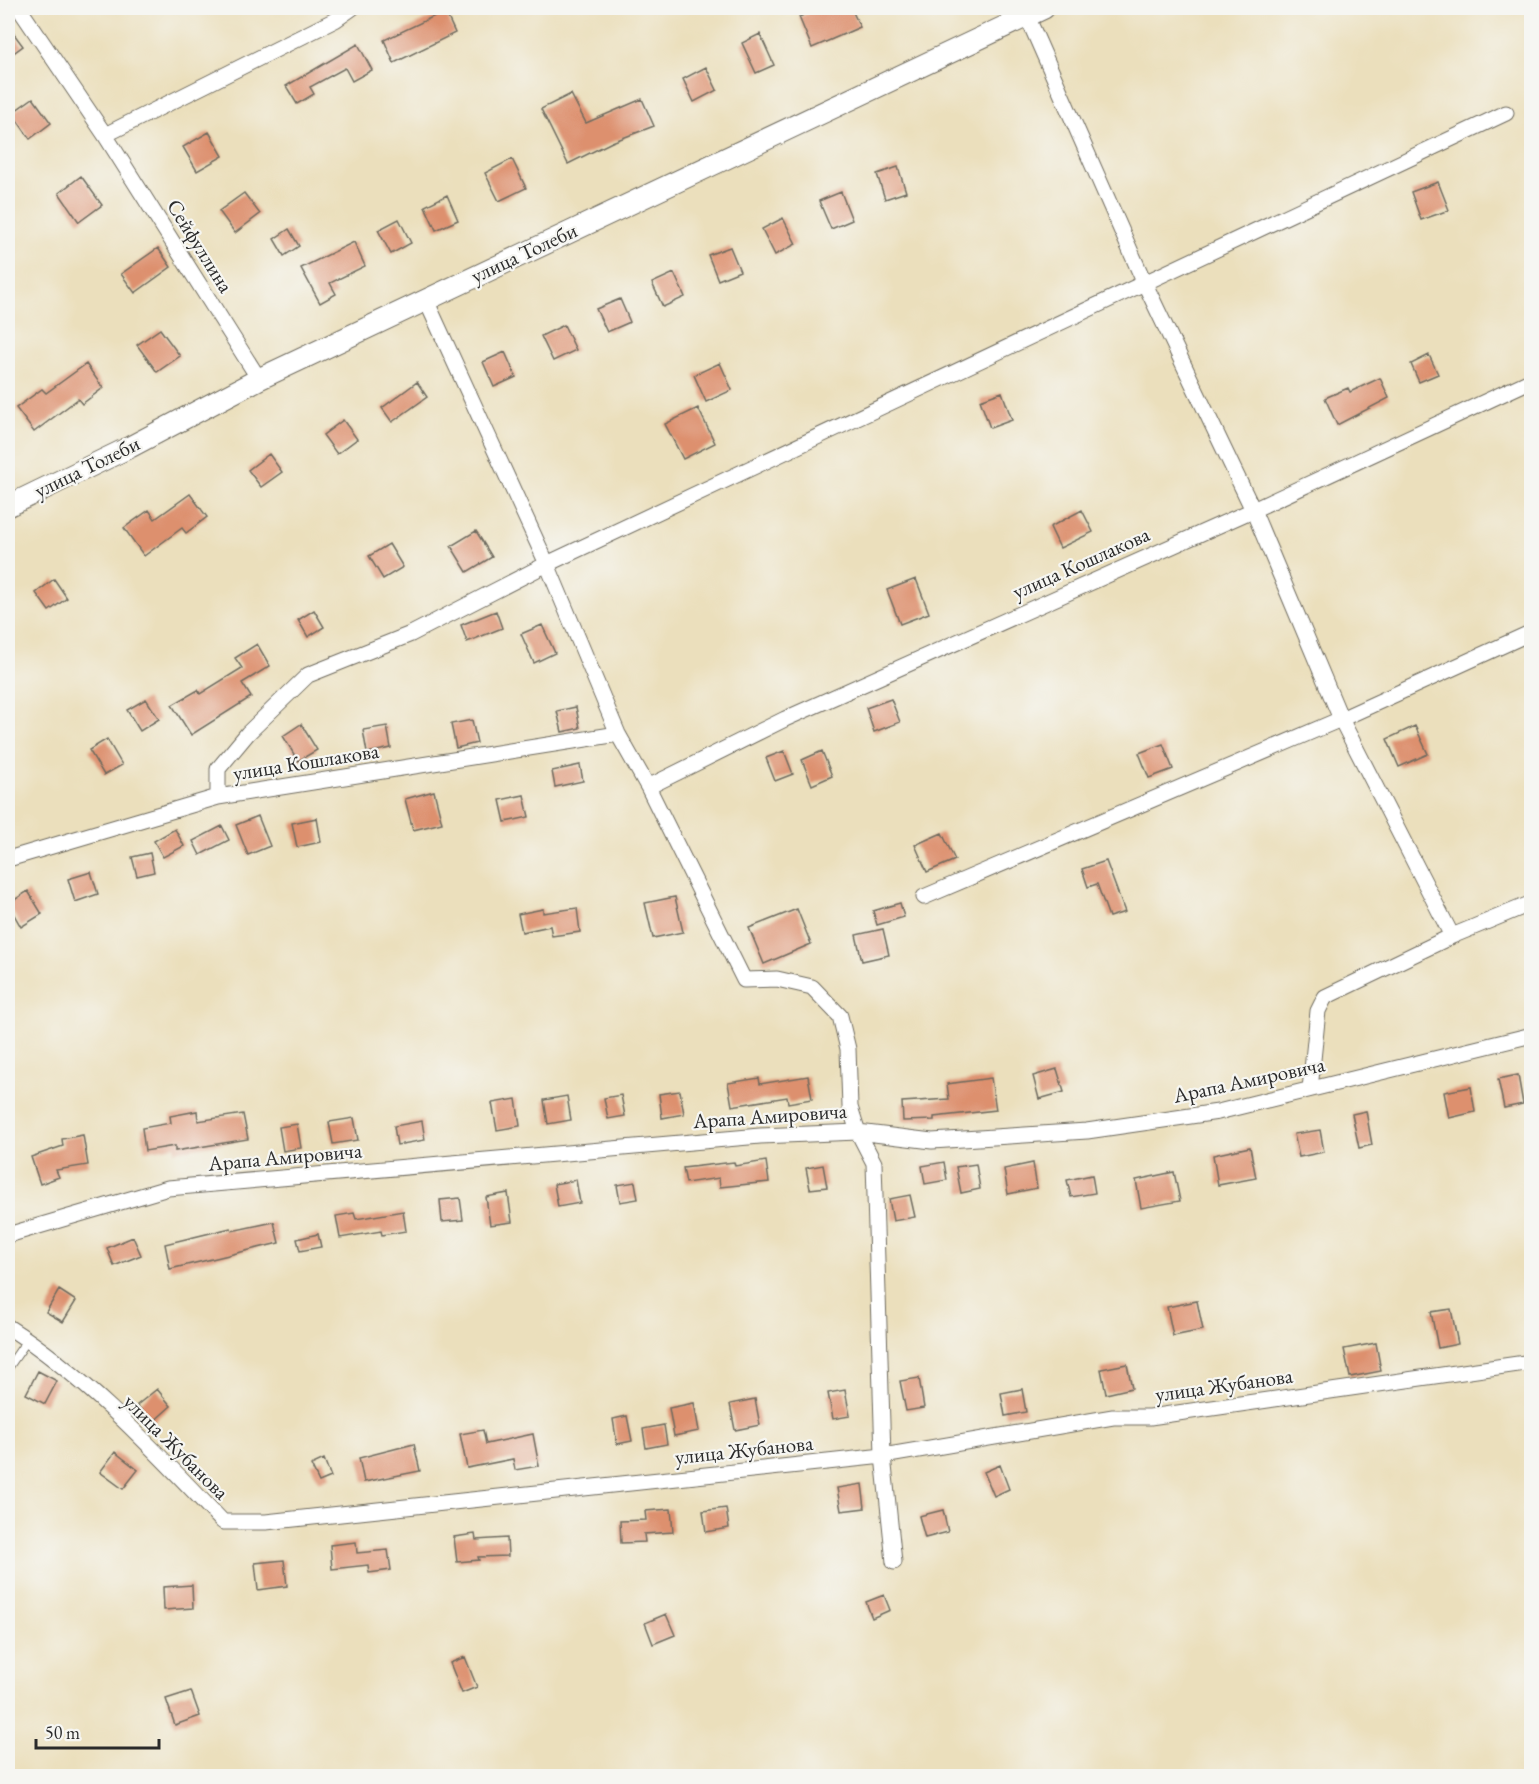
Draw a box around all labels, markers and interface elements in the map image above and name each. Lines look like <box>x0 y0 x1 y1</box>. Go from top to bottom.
street label: Сейфуллина <box>161 194 240 298</box>
street label: улица Толеби <box>466 216 581 289</box>
street label: улица Толеби <box>29 429 144 504</box>
street label: улица Кошлакова <box>1008 520 1154 605</box>
street label: улица Кошлакова <box>231 737 381 786</box>
street label: Арапа Амировича <box>1170 1050 1328 1109</box>
street label: Арапа Амировича <box>691 1097 849 1134</box>
street label: Арапа Амировича <box>206 1136 364 1177</box>
street label: улица Жубанова <box>1153 1361 1295 1408</box>
street label: улица Жубанова <box>118 1388 235 1506</box>
street label: улица Жубанова <box>674 1429 815 1470</box>
scale bar <box>36 1712 159 1750</box>
text: 50 m <box>45 1721 80 1744</box>

